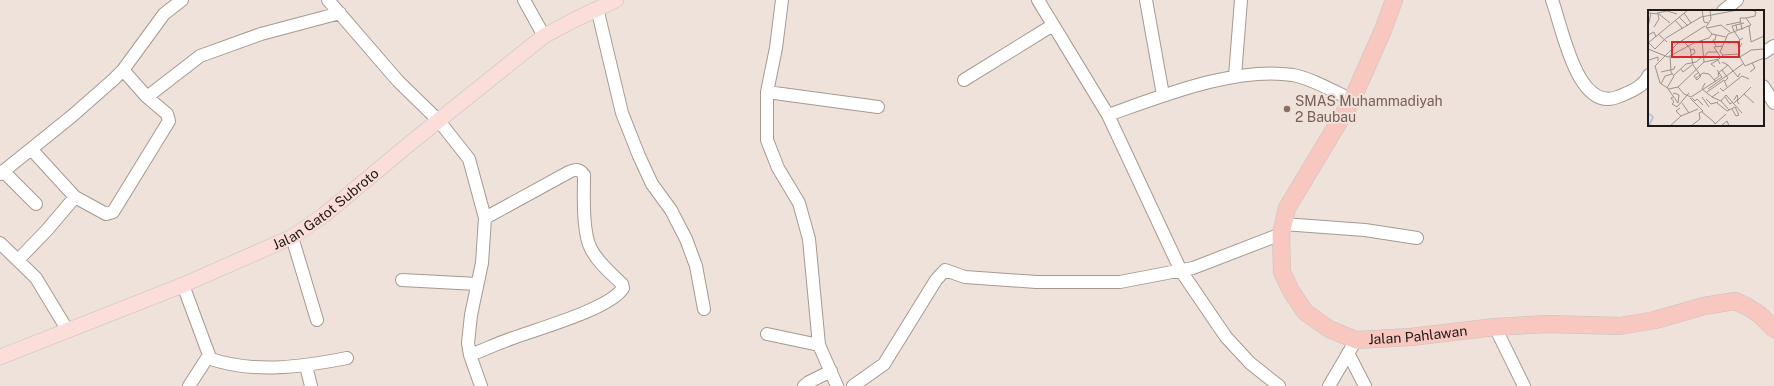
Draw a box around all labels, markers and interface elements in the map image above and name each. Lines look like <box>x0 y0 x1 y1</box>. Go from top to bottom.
inset map <box>1648 10 1764 126</box>
place label: SMAS Muhammadiyah 2 Baubau <box>1295 93 1443 125</box>
marker: SMAS Muhammadiyah 2 Baubau <box>1282 104 1292 114</box>
street label: Jalan Gatot Subroto <box>270 165 382 253</box>
street label: Jalan Pahlawan <box>1368 322 1468 347</box>

